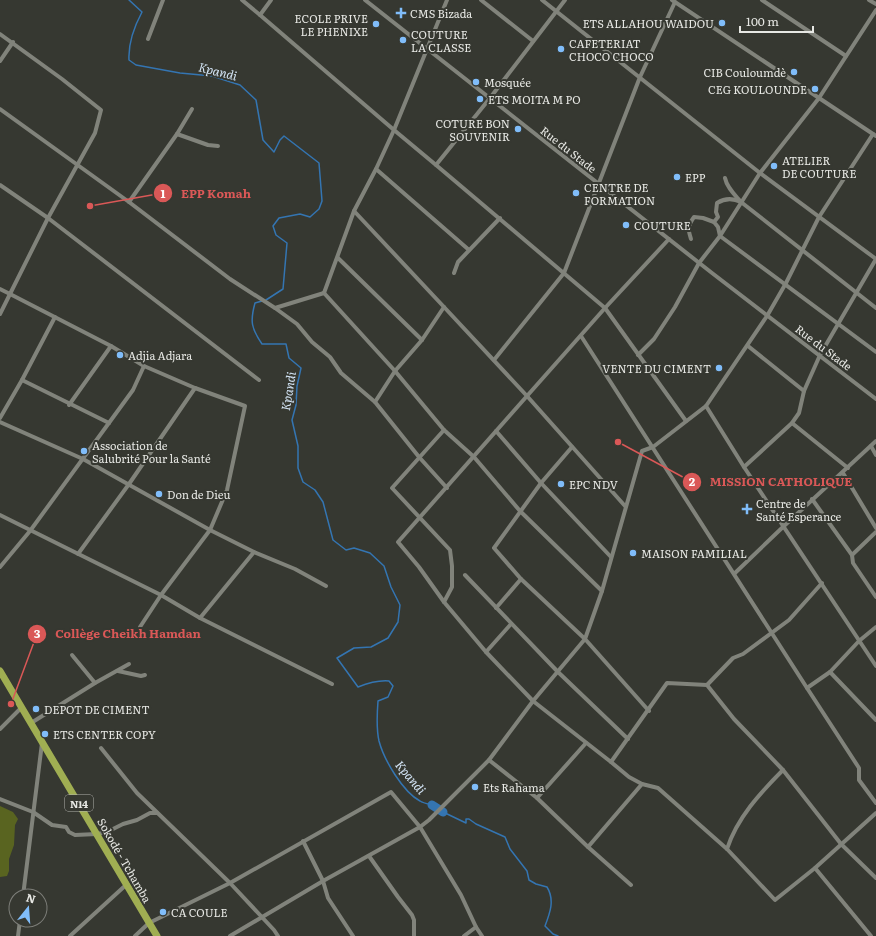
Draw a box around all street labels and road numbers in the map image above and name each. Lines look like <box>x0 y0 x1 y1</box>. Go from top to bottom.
street label: Rue du Stade <box>538 122 601 176</box>
street label: Rue du Stade <box>792 320 856 374</box>
road number: N14 <box>65 795 93 811</box>
street label: Sokodé - Tchamba <box>94 815 156 905</box>

